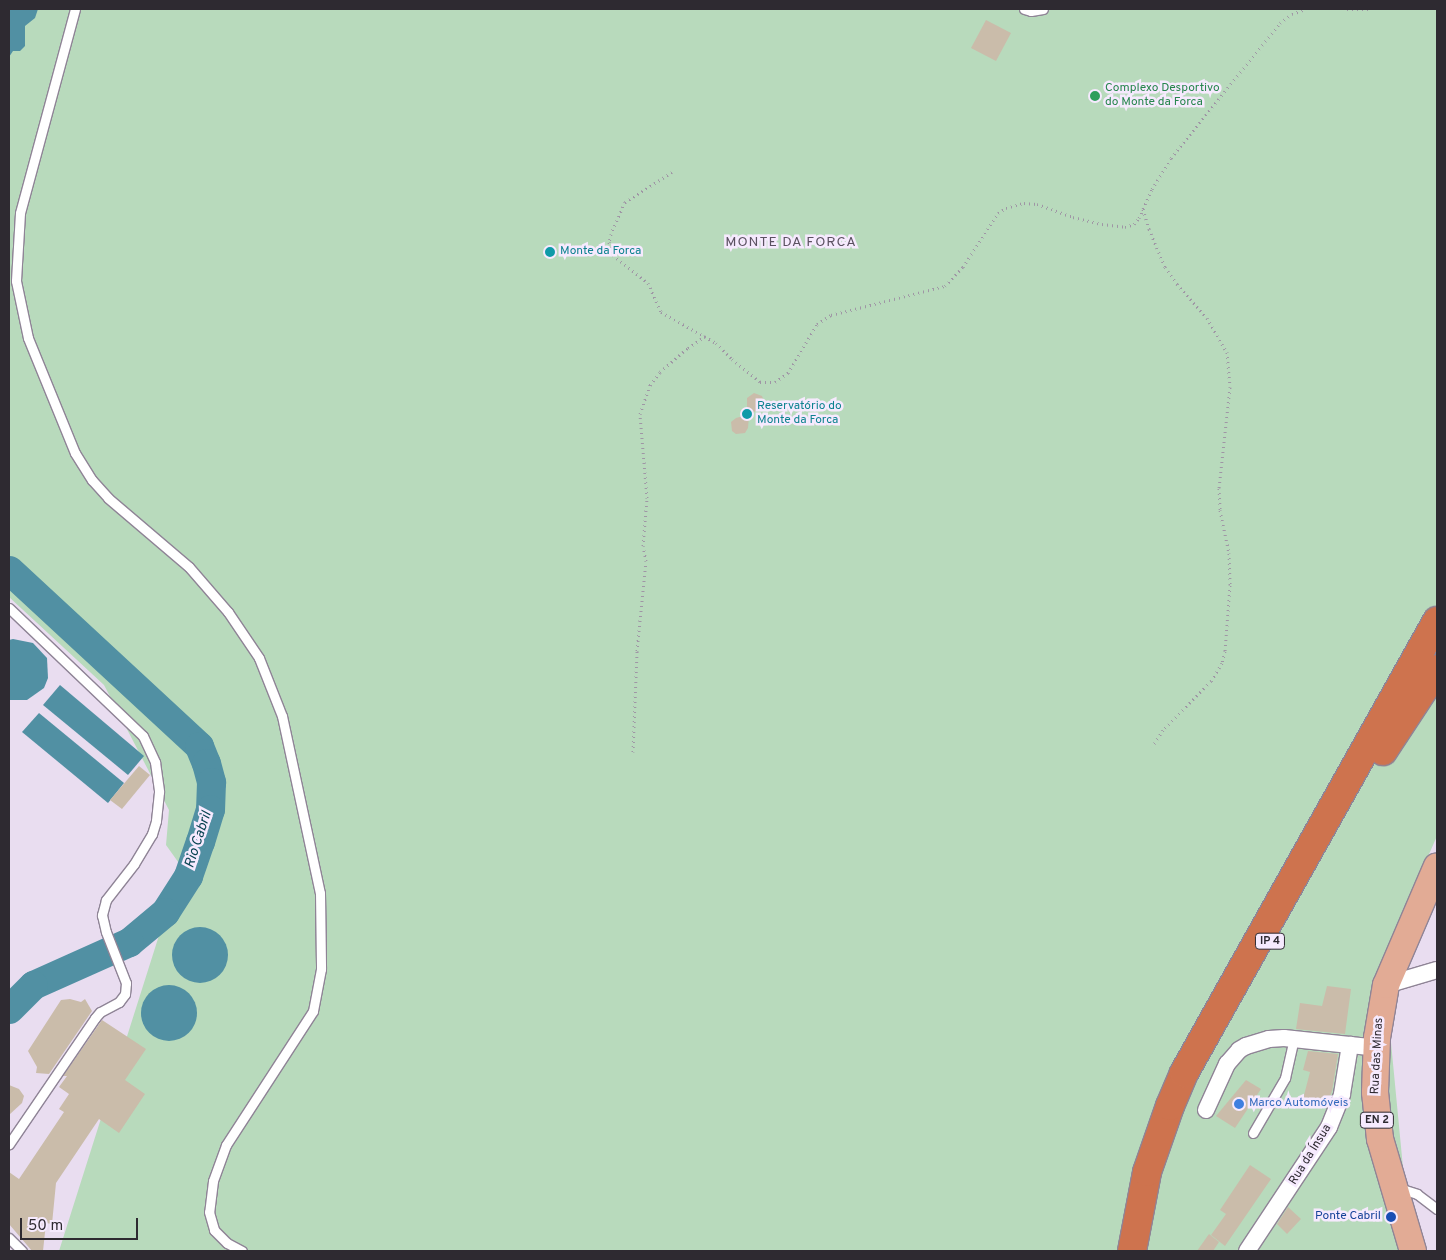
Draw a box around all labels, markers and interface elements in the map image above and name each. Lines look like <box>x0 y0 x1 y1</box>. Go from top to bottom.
place label: Complexo Desportivo do Monte da Forca <box>1105 82 1220 110</box>
marker: Complexo Desportivo do Monte da Forca <box>1089 90 1101 102</box>
district label: MONTE DA FORCA <box>723 235 859 251</box>
place label: Monte da Forca <box>560 245 641 259</box>
marker: Monte da Forca <box>544 246 556 258</box>
place label: Reservatório do Monte da Forca <box>757 400 842 428</box>
marker: Reservatório do Monte da Forca <box>741 408 753 420</box>
water label: Rio Cabril <box>182 810 216 870</box>
road number: IP 4 <box>1254 932 1286 949</box>
street label: Rua das Minas <box>1369 1017 1387 1095</box>
place label: Marco Automóveis <box>1249 1097 1349 1111</box>
marker: Marco Automóveis <box>1233 1098 1245 1110</box>
road number: EN 2 <box>1360 1112 1394 1128</box>
street label: Rua da Ínsua <box>1287 1122 1335 1188</box>
scale bar <box>22 1208 140 1240</box>
place label: Ponte Cabril <box>1315 1210 1381 1224</box>
marker: Ponte Cabril <box>1385 1211 1397 1223</box>
text: 50 m <box>28 1217 63 1236</box>

